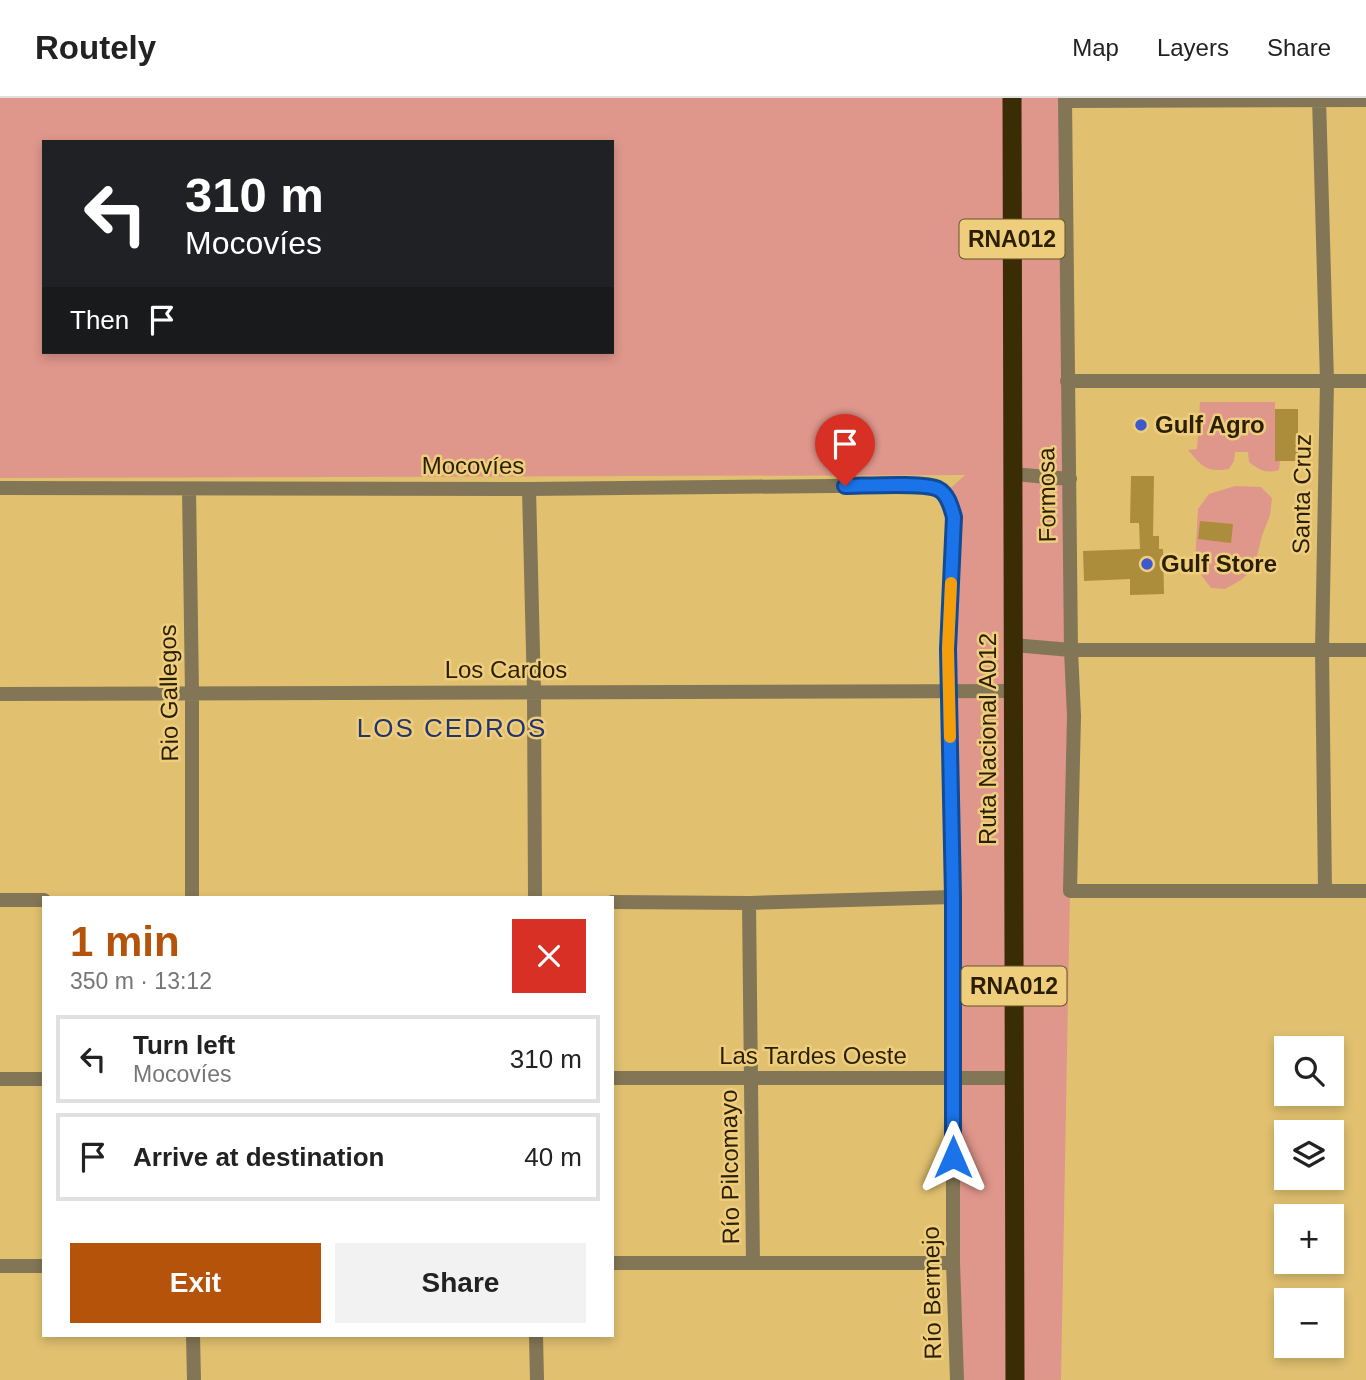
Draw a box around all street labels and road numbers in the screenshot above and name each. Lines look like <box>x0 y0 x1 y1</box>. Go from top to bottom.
road number: RNA012 <box>960 220 1064 258</box>
street label: Santa Cruz <box>1287 434 1316 554</box>
street label: Formosa <box>1032 447 1061 543</box>
street label: Mocovíes <box>422 452 524 479</box>
street label: Rio Gallegos <box>154 624 183 762</box>
street label: Ruta Nacional A012 <box>974 633 1001 845</box>
street label: Los Cardos <box>445 656 567 683</box>
road number: RNA012 <box>962 966 1066 1006</box>
street label: Las Tardes Oeste <box>719 1042 907 1069</box>
street label: Río Pilcomayo <box>715 1089 744 1245</box>
street label: Río Bermejo <box>917 1226 946 1360</box>

